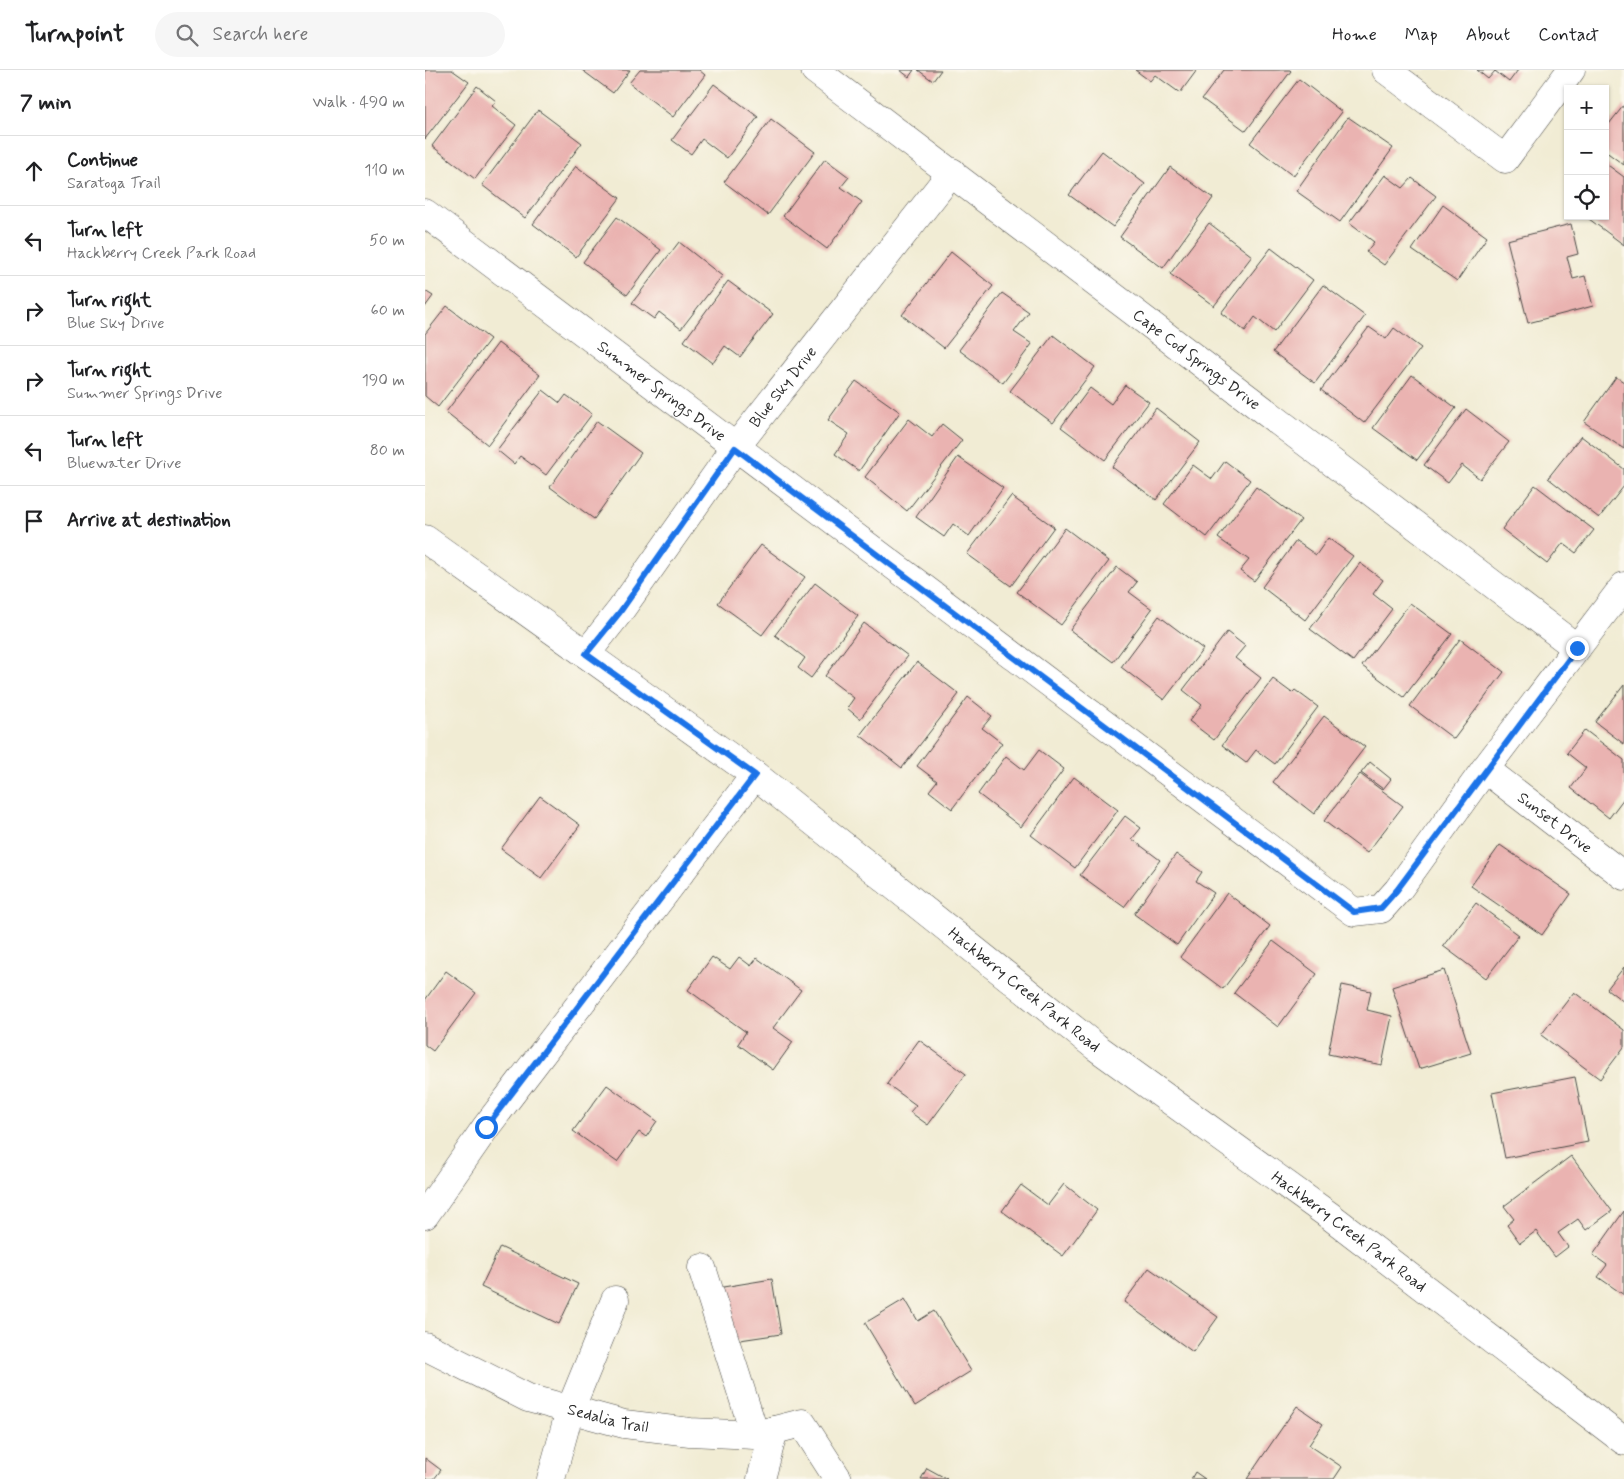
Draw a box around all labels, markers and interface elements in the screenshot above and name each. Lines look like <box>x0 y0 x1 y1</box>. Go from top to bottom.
search box <box>155 12 505 57</box>
text: Turnpoint <box>25 19 125 50</box>
icon: search <box>173 21 201 49</box>
text: Search here <box>213 22 308 47</box>
text: Home <box>1332 23 1377 47</box>
text: Map <box>1405 23 1438 47</box>
text: About <box>1466 23 1510 47</box>
text: Contact <box>1538 23 1599 47</box>
map controls <box>1564 85 1609 220</box>
button: + <box>1564 85 1609 130</box>
text: 7 min <box>20 89 72 117</box>
text: Walk · 490 m <box>313 92 405 113</box>
button: − <box>1564 130 1609 175</box>
text: Continue <box>67 148 138 173</box>
icon: ahead <box>20 157 48 185</box>
text: 110 m <box>364 160 405 181</box>
text: Saratoga Trail <box>67 173 161 194</box>
button: locate <box>1564 175 1609 220</box>
text: Turn left <box>67 218 143 243</box>
icon: left <box>20 227 48 255</box>
text: 50 m <box>369 230 405 251</box>
text: Hackberry Creek Park Road <box>67 243 256 264</box>
text: Turn right <box>67 288 151 313</box>
icon: right <box>20 297 48 325</box>
text: 60 m <box>371 300 405 321</box>
street label: Cape Cod Springs Drive <box>1129 304 1265 415</box>
text: Blue Sky Drive <box>67 313 165 334</box>
street label: Summer Springs Drive <box>593 336 730 446</box>
street label: Blue Sky Drive <box>745 342 821 432</box>
text: Turn right <box>67 358 151 383</box>
icon: right <box>20 367 48 395</box>
text: 190 m <box>362 370 405 391</box>
text: Summer Springs Drive <box>67 383 222 404</box>
text: Turn left <box>67 428 143 453</box>
icon: left <box>20 437 48 465</box>
text: 80 m <box>370 440 405 461</box>
text: Bluewater Drive <box>67 453 182 474</box>
icon: arrive <box>20 507 48 535</box>
text: Arrive at destination <box>67 508 231 533</box>
route end <box>1566 637 1589 660</box>
street label: Sunset Drive <box>1513 787 1596 858</box>
street label: Hackberry Creek Park Road <box>944 923 1105 1057</box>
route start <box>475 1116 498 1139</box>
street label: Hackberry Creek Park Road <box>1267 1166 1431 1297</box>
street label: Sedalia Trail <box>565 1399 650 1437</box>

